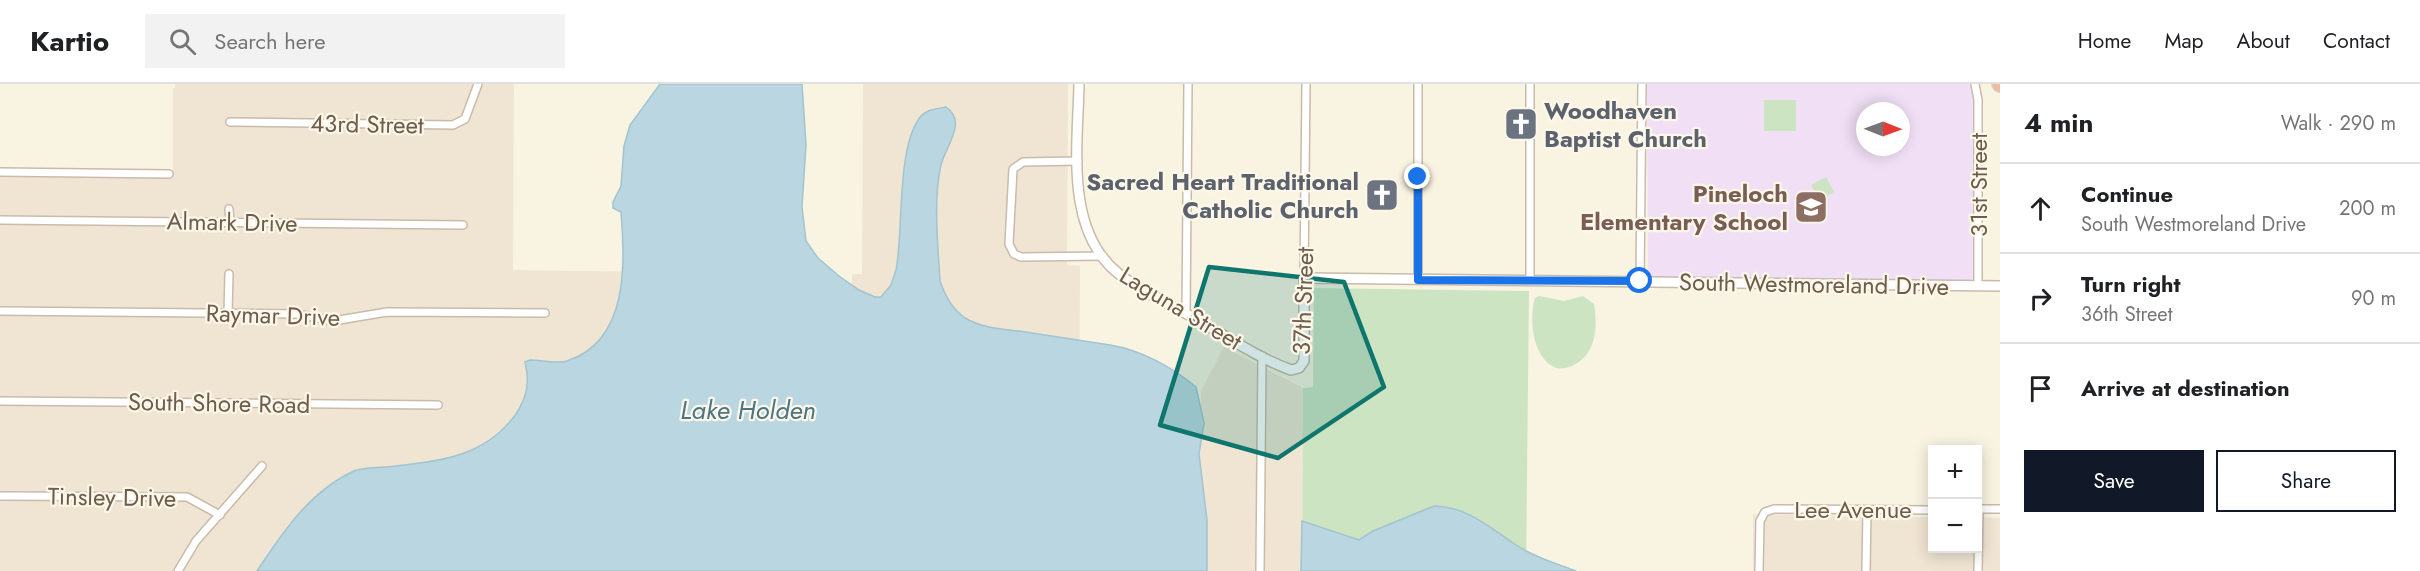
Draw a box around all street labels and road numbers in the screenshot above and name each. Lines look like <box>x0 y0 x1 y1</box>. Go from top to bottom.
street label: 43rd Street <box>310 106 424 142</box>
street label: 31st Street <box>1961 133 1996 237</box>
street label: Almark Drive <box>166 203 298 241</box>
street label: 37th Street <box>1284 246 1322 356</box>
street label: Laguna Street <box>1113 258 1249 358</box>
street label: South Westmoreland Drive <box>1679 264 1949 304</box>
street label: Raymar Drive <box>205 295 341 335</box>
street label: South Shore Road <box>127 384 311 422</box>
street label: Tinsley Drive <box>48 478 176 516</box>
street label: Lee Avenue <box>1794 492 1912 527</box>

